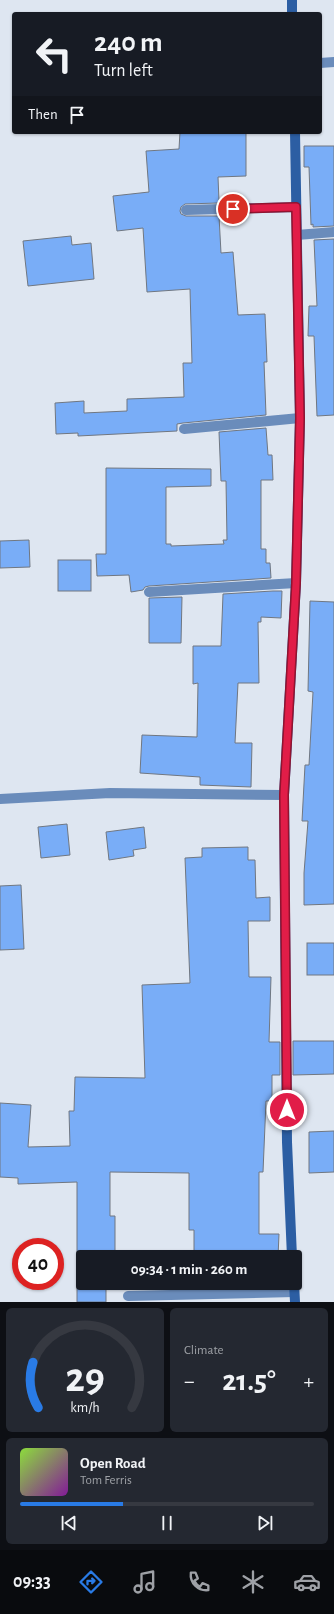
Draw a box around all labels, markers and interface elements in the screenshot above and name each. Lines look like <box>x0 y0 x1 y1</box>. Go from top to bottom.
icon: left <box>28 28 80 80</box>
text: 240 m <box>94 29 163 57</box>
text: Turn left <box>94 62 153 80</box>
icon: arrive <box>66 104 88 126</box>
text: Then <box>28 107 58 122</box>
pin <box>216 192 250 226</box>
icon: arrive <box>222 198 244 220</box>
position arrow <box>266 1089 308 1131</box>
speed limit sign: 40 <box>12 1238 64 1290</box>
text: 09:34 · 1 min · 260 m <box>131 1262 247 1277</box>
text: Climate <box>184 1344 223 1357</box>
text: 29 <box>65 1358 105 1399</box>
text: 21.5° <box>222 1366 276 1396</box>
text: − <box>184 1370 195 1392</box>
text: + <box>303 1370 314 1392</box>
text: km/h <box>70 1401 100 1415</box>
text: Open Road <box>80 1456 146 1471</box>
text: Tom Ferris <box>80 1474 132 1487</box>
icon: previous <box>58 1512 80 1534</box>
icon: pause <box>156 1512 178 1534</box>
icon: next <box>254 1512 276 1534</box>
icon: directions <box>77 1568 105 1596</box>
icon: music <box>131 1568 159 1596</box>
icon: phone <box>185 1568 213 1596</box>
icon: climate <box>239 1568 267 1596</box>
icon: car <box>293 1568 321 1596</box>
text: 09:33 <box>13 1573 51 1591</box>

